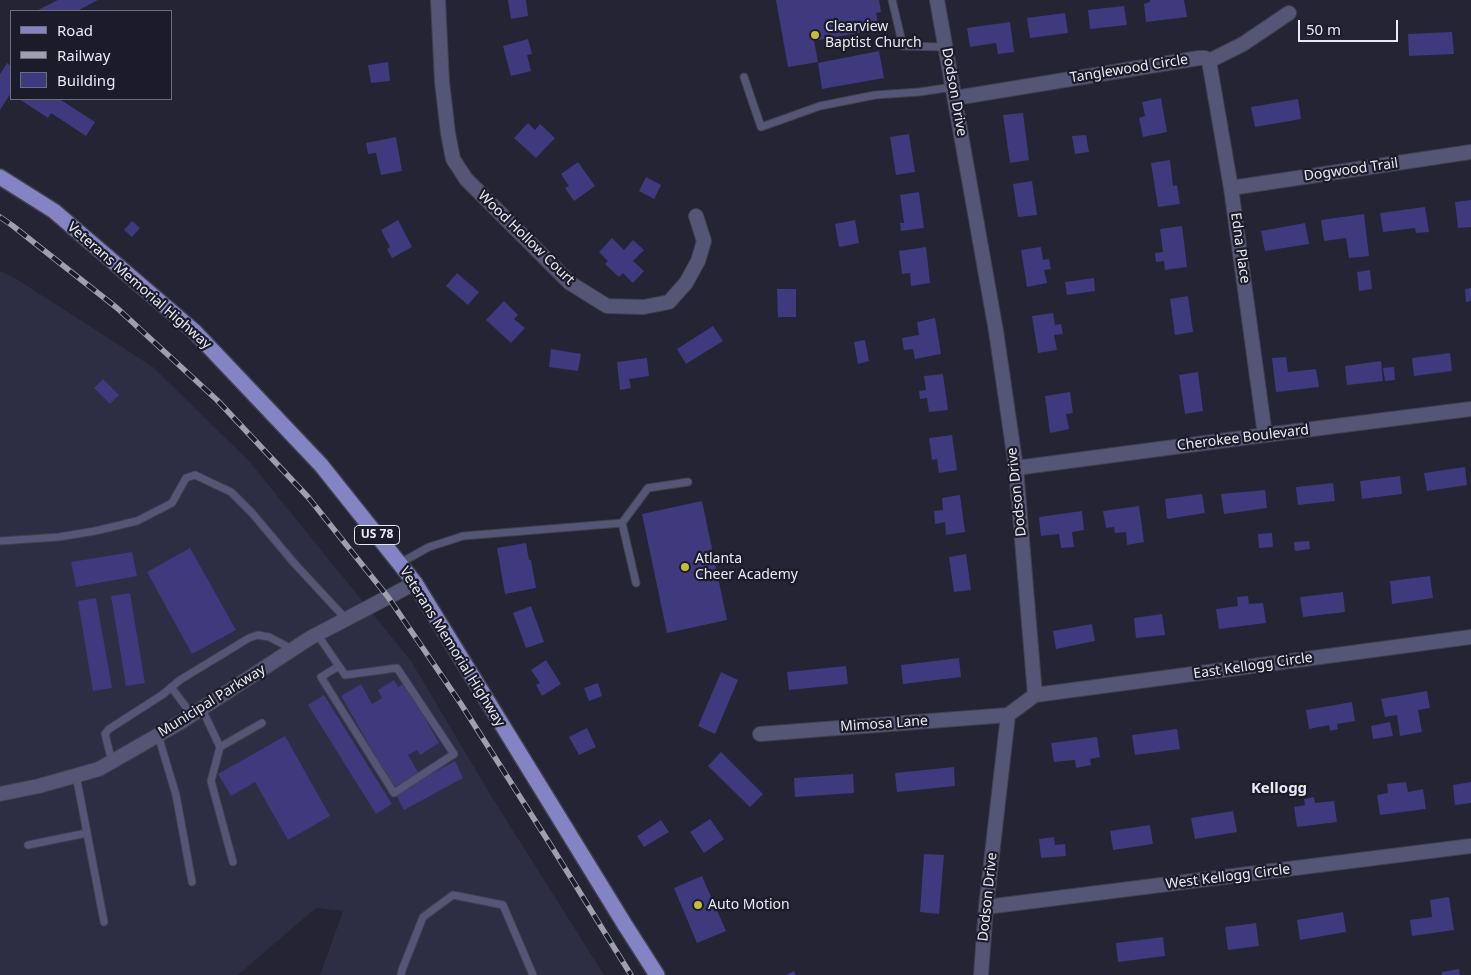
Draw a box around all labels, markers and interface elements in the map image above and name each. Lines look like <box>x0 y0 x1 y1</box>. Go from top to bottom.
legend <box>10 10 172 100</box>
scale bar <box>1301 10 1401 42</box>
place label: Clearview Baptist Church <box>825 19 922 52</box>
text: 50 m <box>1306 19 1341 39</box>
text: Road <box>57 20 93 40</box>
marker: Clearview Baptist Church <box>809 29 821 41</box>
text: Railway <box>57 45 110 65</box>
street label: Dodson Drive <box>938 47 970 137</box>
street label: Tanglewood Circle <box>1069 51 1189 87</box>
text: Building <box>57 70 115 90</box>
street label: Dogwood Trail <box>1303 155 1399 185</box>
street label: Wood Hollow Court <box>474 188 578 288</box>
street label: Edna Place <box>1227 212 1253 284</box>
street label: Veterans Memorial Highway <box>64 219 214 353</box>
street label: Cherokee Boulevard <box>1176 422 1310 454</box>
street label: Dodson Drive <box>1004 447 1030 537</box>
road number: US 78 <box>354 526 400 544</box>
place label: Atlanta Cheer Academy <box>695 551 798 584</box>
marker: Atlanta Cheer Academy <box>679 561 691 573</box>
street label: Veterans Memorial Highway <box>396 564 508 730</box>
street label: East Kellogg Circle <box>1192 649 1314 683</box>
street label: Municipal Parkway <box>155 661 269 741</box>
street label: Mimosa Lane <box>840 713 928 735</box>
district label: Kellogg <box>1251 780 1307 798</box>
street label: Dodson Drive <box>975 852 1001 942</box>
street label: West Kellogg Circle <box>1165 861 1291 893</box>
place label: Auto Motion <box>708 897 790 913</box>
marker: Auto Motion <box>692 899 704 911</box>

